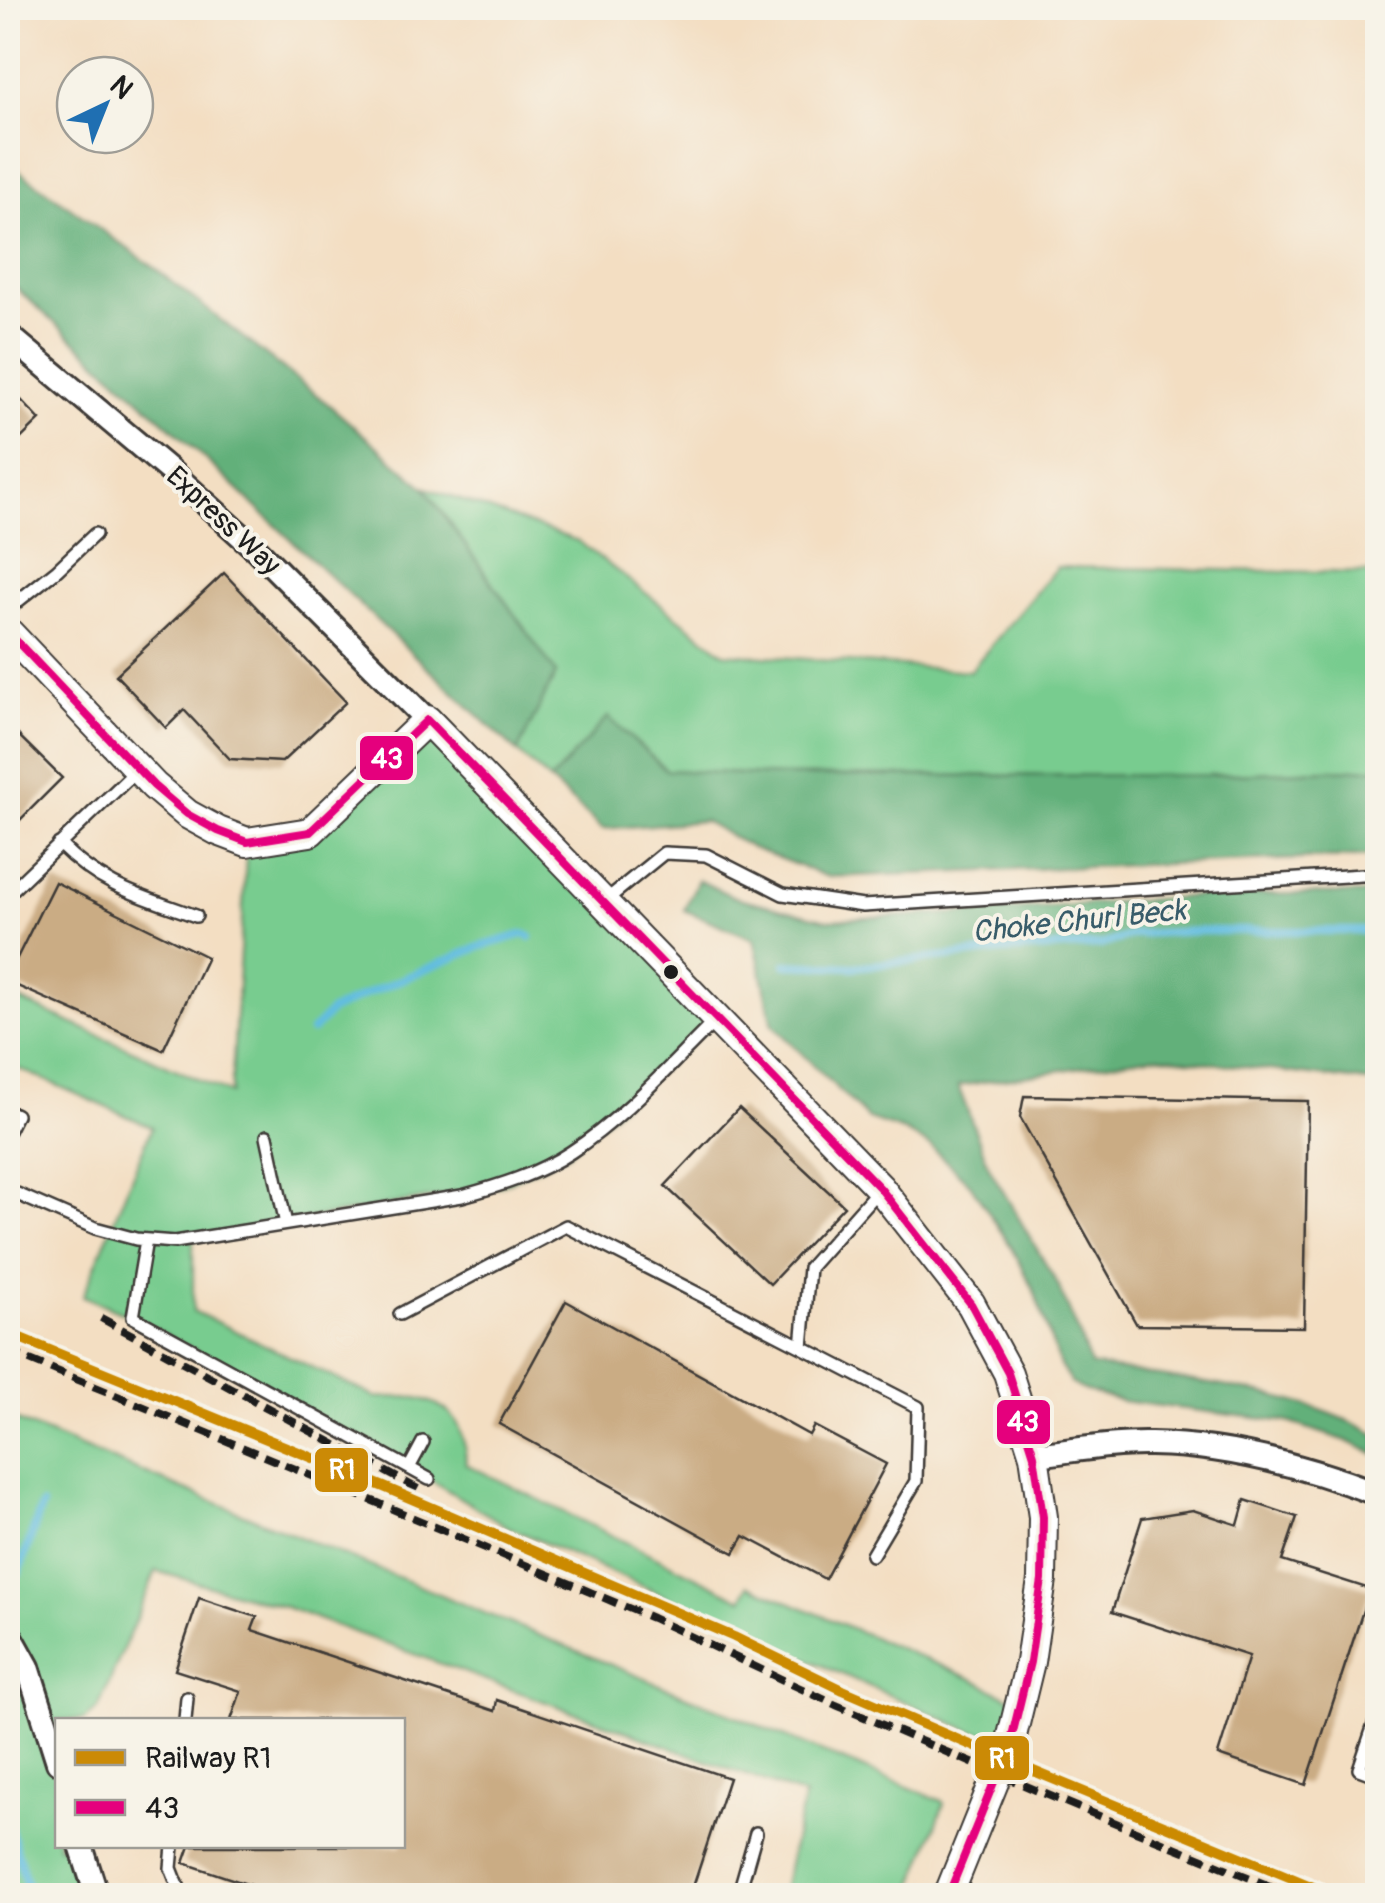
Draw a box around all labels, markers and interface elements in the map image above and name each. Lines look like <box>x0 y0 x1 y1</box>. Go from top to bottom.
north arrow <box>55 55 155 155</box>
text: N <box>102 69 140 107</box>
street label: Express Way <box>159 459 287 583</box>
line badge: 43 <box>358 734 415 782</box>
text: 43 <box>371 742 403 777</box>
water label: Choke Churl Beck <box>971 891 1190 951</box>
unlabelled marker <box>661 962 681 982</box>
line badge: 43 <box>995 1398 1052 1446</box>
text: 43 <box>1007 1405 1039 1440</box>
line badge: R1 <box>313 1446 370 1494</box>
text: R1 <box>328 1453 356 1488</box>
legend <box>55 1718 405 1848</box>
line badge: R1 <box>973 1734 1031 1782</box>
text: Railway R1 <box>145 1740 271 1777</box>
text: R1 <box>988 1742 1016 1777</box>
text: 43 <box>145 1790 179 1827</box>

